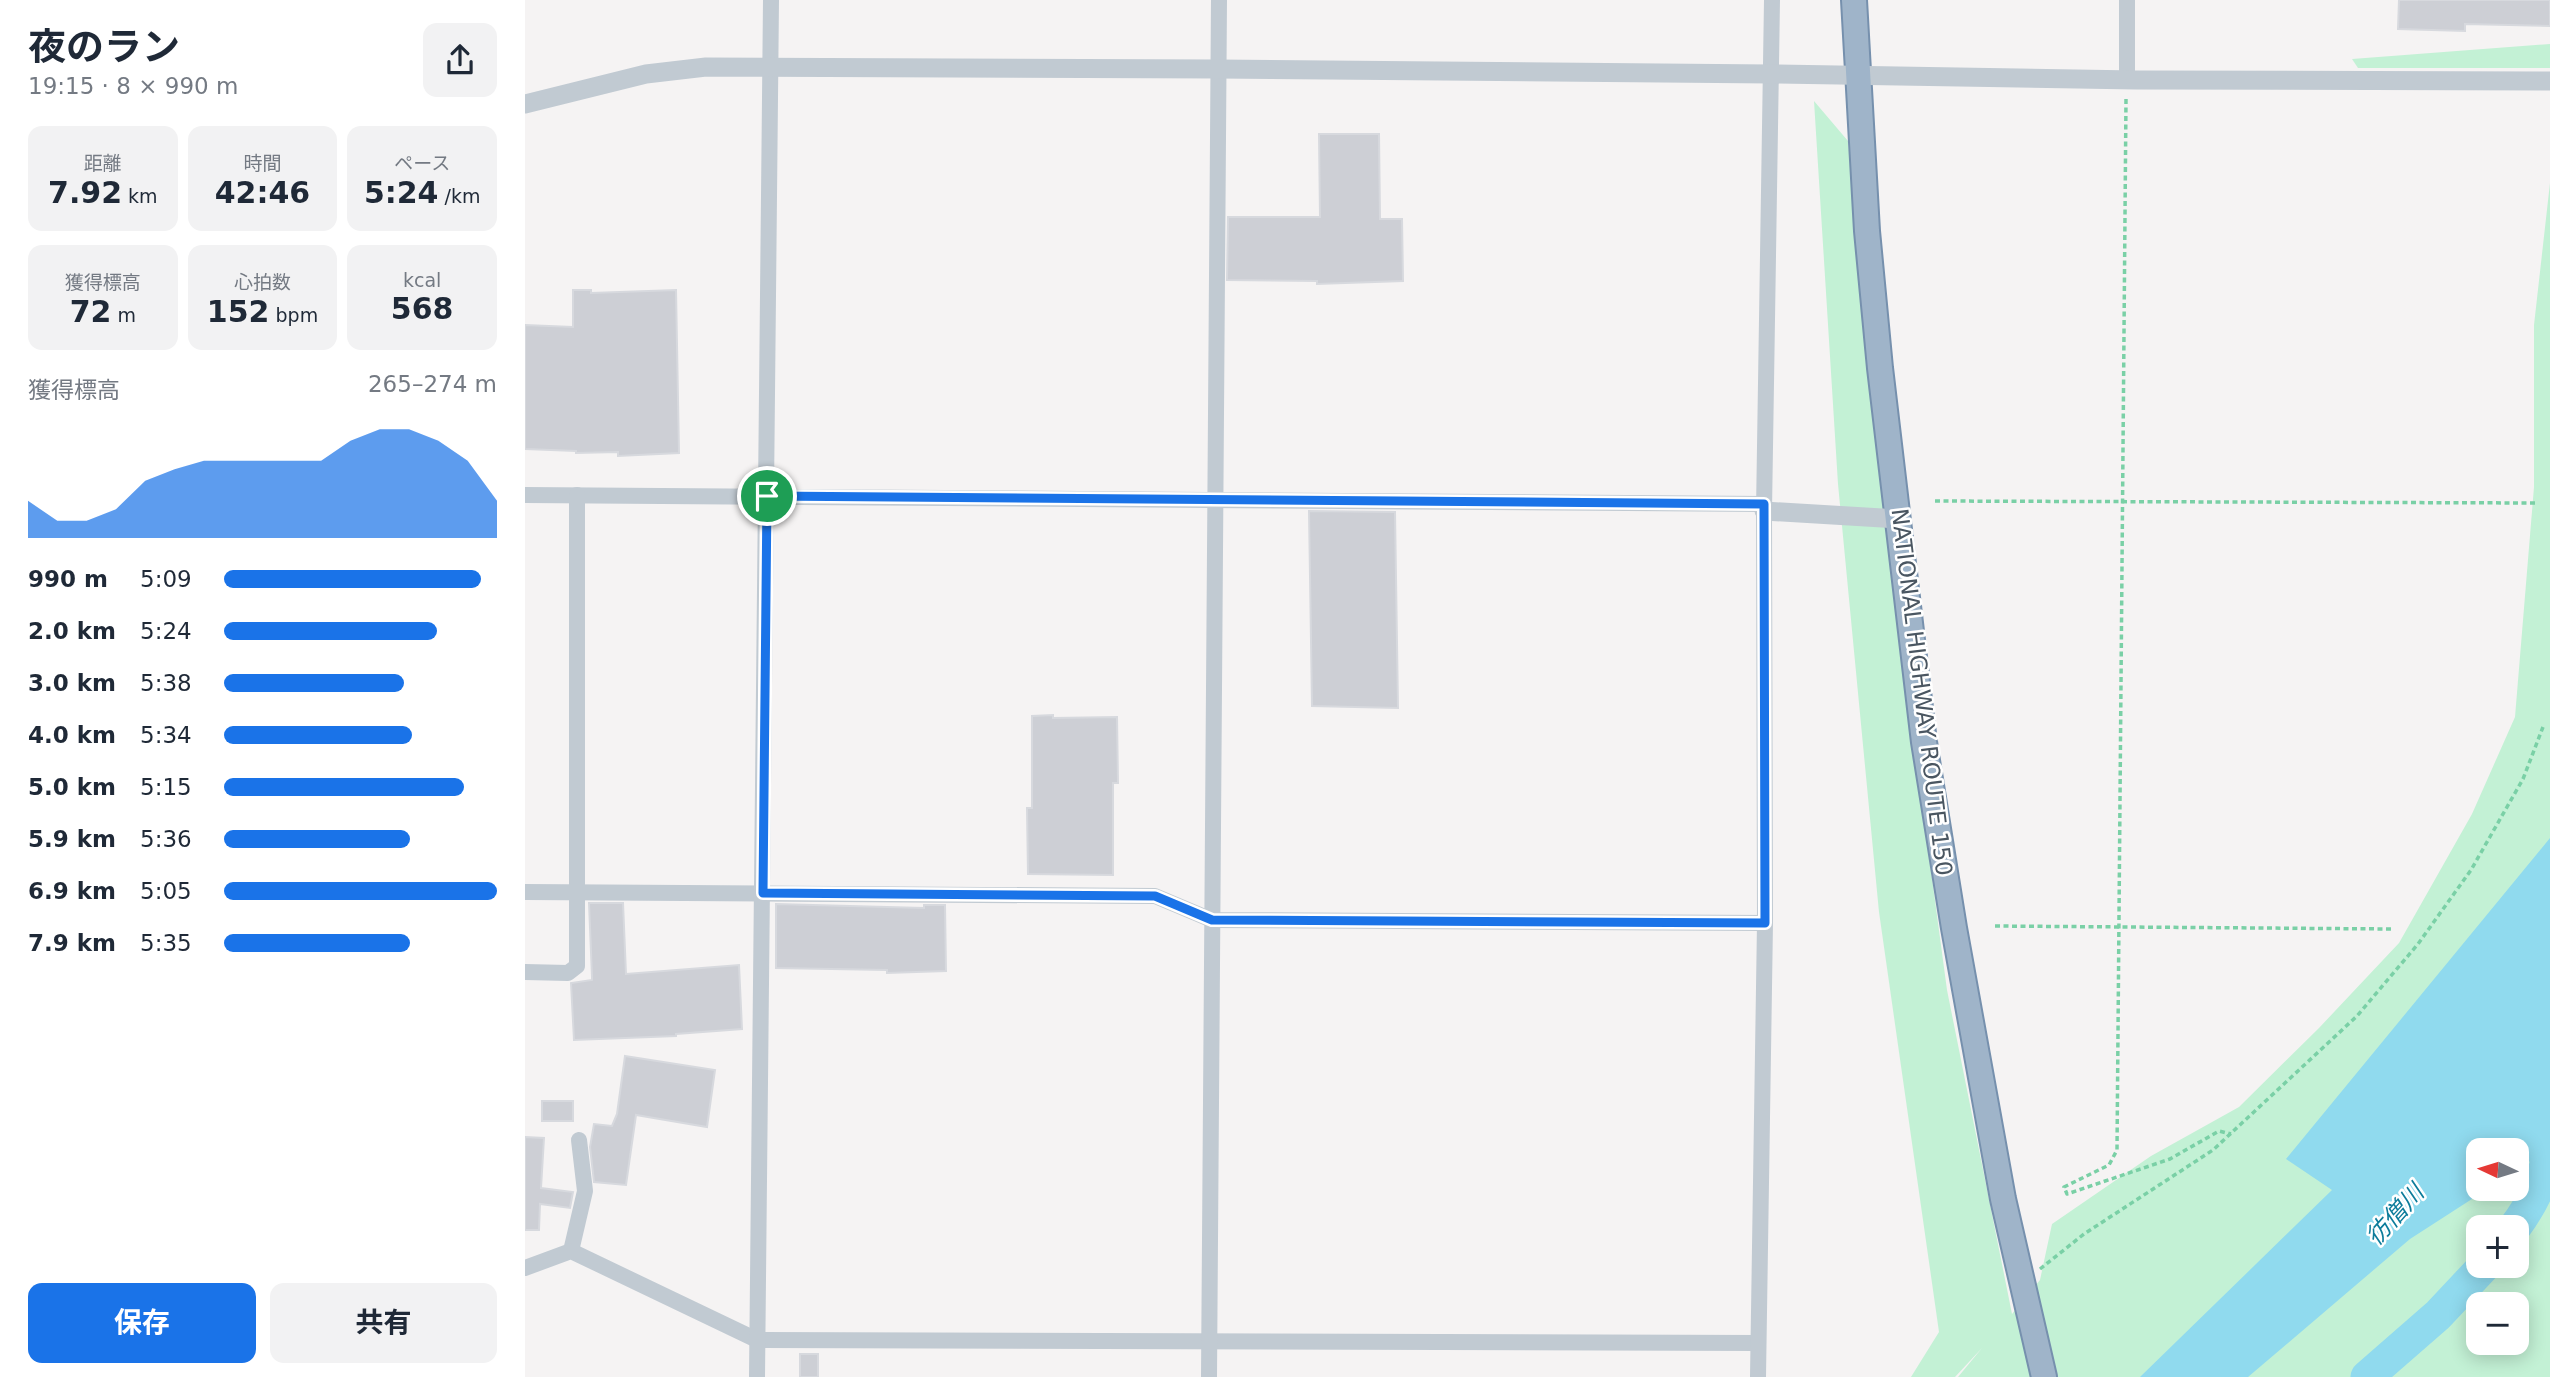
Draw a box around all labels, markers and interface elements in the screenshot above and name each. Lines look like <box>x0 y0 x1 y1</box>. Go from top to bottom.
button: share <box>423 23 497 97</box>
text: 夜のラン <box>28 25 180 69</box>
text: 19:15 · 8 × 990 m <box>28 73 238 99</box>
text: 距離 <box>84 152 122 174</box>
text: 時間 <box>243 152 282 174</box>
text: ペース <box>394 152 450 174</box>
text: 7.92 <box>48 175 122 210</box>
text: 42:46 <box>215 175 310 210</box>
text: 5:24 <box>364 175 439 210</box>
text: km <box>122 185 158 207</box>
text: /km <box>439 185 480 207</box>
text: kcal <box>403 269 441 291</box>
text: 獲得標高 <box>65 271 141 293</box>
text: 心拍数 <box>234 271 291 293</box>
text: 568 <box>391 291 453 326</box>
text: 72 <box>70 294 111 329</box>
text: 152 <box>207 294 269 329</box>
text: m <box>111 304 136 326</box>
text: bpm <box>269 304 318 326</box>
text: 265–274 m <box>368 371 497 397</box>
text: 獲得標高 <box>28 377 120 403</box>
pin <box>737 466 797 526</box>
icon: arrive <box>748 477 786 515</box>
street label: NATIONAL HIGHWAY ROUTE 150 <box>1887 507 1957 877</box>
text: 990 m <box>28 566 108 592</box>
text: 5:09 <box>140 566 192 592</box>
text: 2.0 km <box>28 618 116 644</box>
text: 5:24 <box>140 618 192 644</box>
text: 3.0 km <box>28 670 116 696</box>
text: 5:38 <box>140 670 192 696</box>
text: 4.0 km <box>28 722 116 748</box>
text: 5:34 <box>140 722 192 748</box>
text: 5.0 km <box>28 774 116 800</box>
text: 5:15 <box>140 774 192 800</box>
text: 5.9 km <box>28 826 116 852</box>
text: 5:36 <box>140 826 192 852</box>
text: 6.9 km <box>28 878 116 904</box>
text: 5:05 <box>140 878 192 904</box>
text: 7.9 km <box>28 930 116 956</box>
text: 5:35 <box>140 930 192 956</box>
north arrow <box>2466 1138 2529 1200</box>
map controls <box>2466 1138 2529 1355</box>
water label: 彷僧川 <box>2361 1177 2432 1251</box>
button: + <box>2466 1215 2529 1278</box>
button: 保存 <box>28 1283 256 1363</box>
button: 共有 <box>270 1283 497 1363</box>
button: − <box>2466 1292 2529 1355</box>

